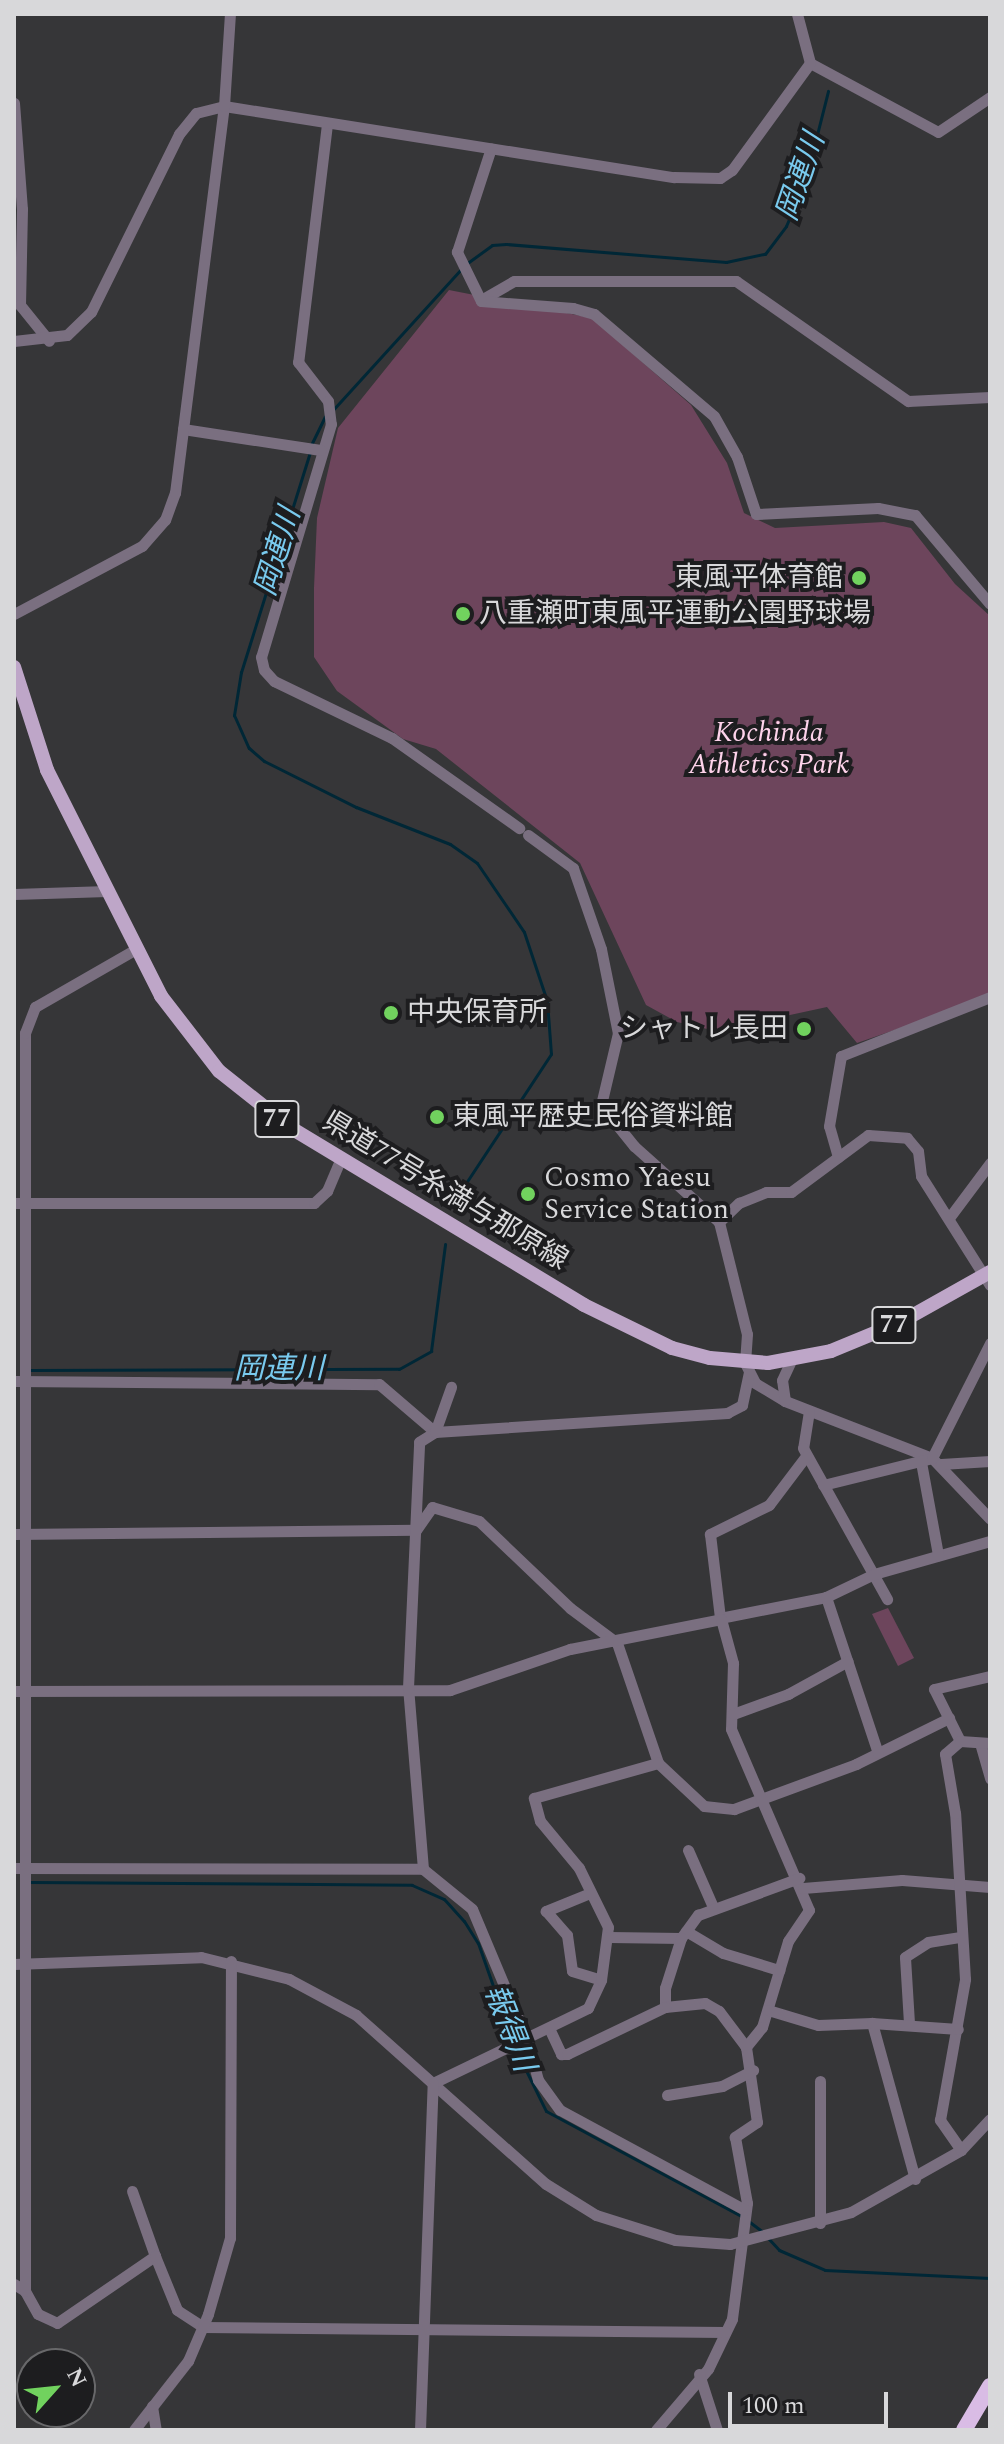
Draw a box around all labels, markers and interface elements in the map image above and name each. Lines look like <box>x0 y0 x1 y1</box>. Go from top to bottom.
water label: 岡連川 <box>769 129 833 225</box>
water label: 岡連川 <box>248 504 308 600</box>
place label: 東風平体育館 <box>675 561 843 595</box>
marker: 東風平体育館 <box>850 569 868 587</box>
place label: 八重瀬町東風平運動公園野球場 <box>479 597 871 631</box>
marker: 八重瀬町東風平運動公園野球場 <box>454 605 472 623</box>
park label: Kochinda Athletics Park <box>689 716 849 782</box>
place label: 中央保育所 <box>407 996 547 1030</box>
marker: 中央保育所 <box>382 1004 400 1022</box>
place label: シャトレ長田 <box>620 1012 788 1046</box>
marker: シャトレ長田 <box>795 1020 813 1038</box>
road number: 77 <box>253 1097 301 1141</box>
place label: 東風平歴史民俗資料館 <box>453 1100 733 1134</box>
street label: 県道77号糸満与那原線 <box>316 1104 574 1278</box>
marker: 東風平歴史民俗資料館 <box>428 1108 446 1126</box>
place label: Cosmo Yaesu Service Station <box>544 1161 729 1227</box>
marker: Cosmo Yaesu Service Station <box>519 1185 537 1203</box>
road number: 77 <box>870 1303 918 1347</box>
water label: 岡連川 <box>234 1351 324 1387</box>
water label: 報得川 <box>476 1980 542 2076</box>
north arrow <box>16 2348 96 2428</box>
text: N <box>57 2362 95 2393</box>
scale bar <box>732 2376 892 2426</box>
text: 100 m <box>742 2388 805 2424</box>

